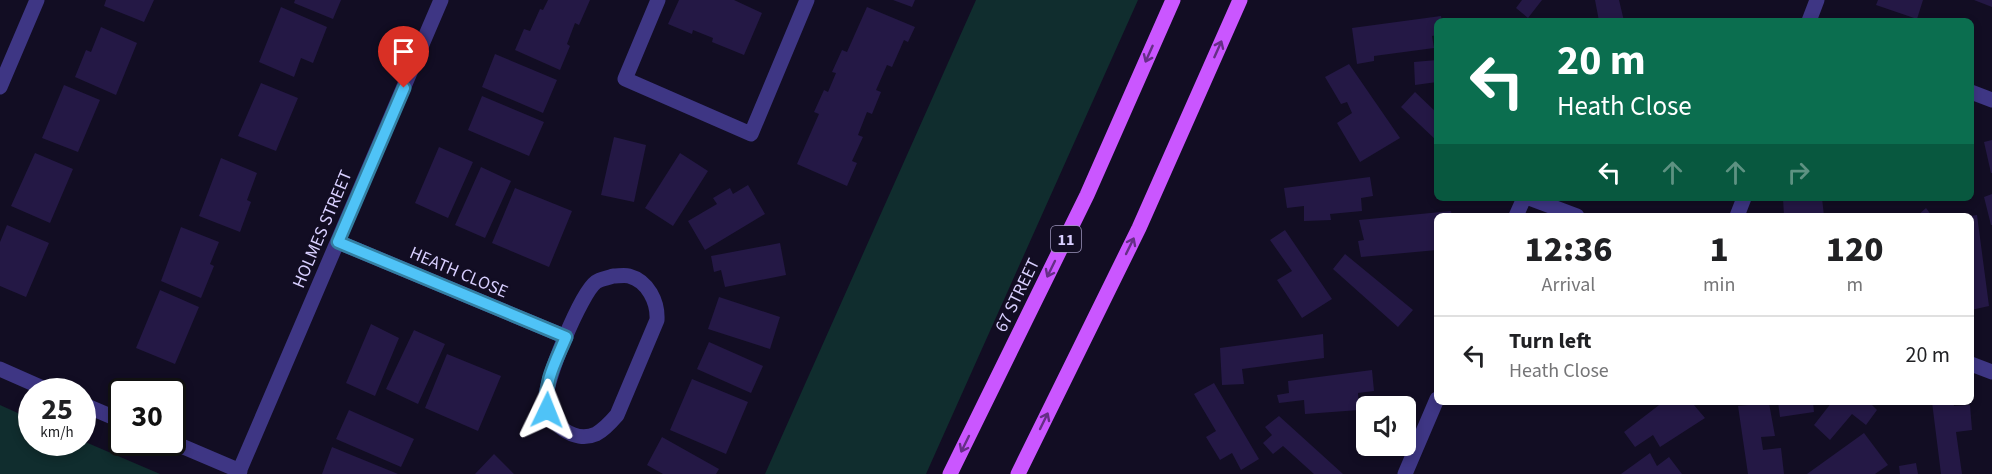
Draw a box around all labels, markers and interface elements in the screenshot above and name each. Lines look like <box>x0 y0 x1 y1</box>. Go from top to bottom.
pin <box>378 26 429 88</box>
text: 20 m <box>1557 31 1646 91</box>
icon: arrive <box>387 35 420 68</box>
one-way arrow <box>1213 40 1224 59</box>
icon: left <box>1458 42 1536 120</box>
one-way arrow <box>1143 44 1154 62</box>
text: Heath Close <box>1557 87 1692 126</box>
icon: left <box>1593 156 1626 189</box>
icon: ahead <box>1656 156 1689 189</box>
icon: ahead <box>1719 156 1752 189</box>
icon: right <box>1782 156 1815 189</box>
street label: HOLMES STREET <box>286 166 359 292</box>
text: 12:36 <box>1524 224 1613 275</box>
text: 1 <box>1710 224 1729 275</box>
text: 120 <box>1826 224 1884 275</box>
road number: 11 <box>1051 226 1081 252</box>
one-way arrow <box>1124 238 1136 256</box>
street label: HEATH CLOSE <box>406 241 512 304</box>
street label: 67 STREET <box>989 254 1046 336</box>
one-way arrow <box>1045 260 1056 278</box>
text: Arrival <box>1542 271 1595 299</box>
text: min <box>1703 271 1735 299</box>
text: m <box>1846 271 1863 299</box>
text: Turn left <box>1509 325 1591 357</box>
icon: left <box>1458 339 1491 372</box>
text: 20 m <box>1905 339 1950 371</box>
text: Heath Close <box>1509 357 1609 385</box>
speed limit sign: 30 <box>108 378 186 456</box>
position arrow <box>515 378 579 442</box>
text: 25 <box>41 388 73 431</box>
map controls <box>1356 396 1416 456</box>
button: sound <box>1356 396 1416 456</box>
one-way arrow <box>1039 413 1051 431</box>
text: km/h <box>40 422 74 443</box>
one-way arrow <box>959 435 970 453</box>

